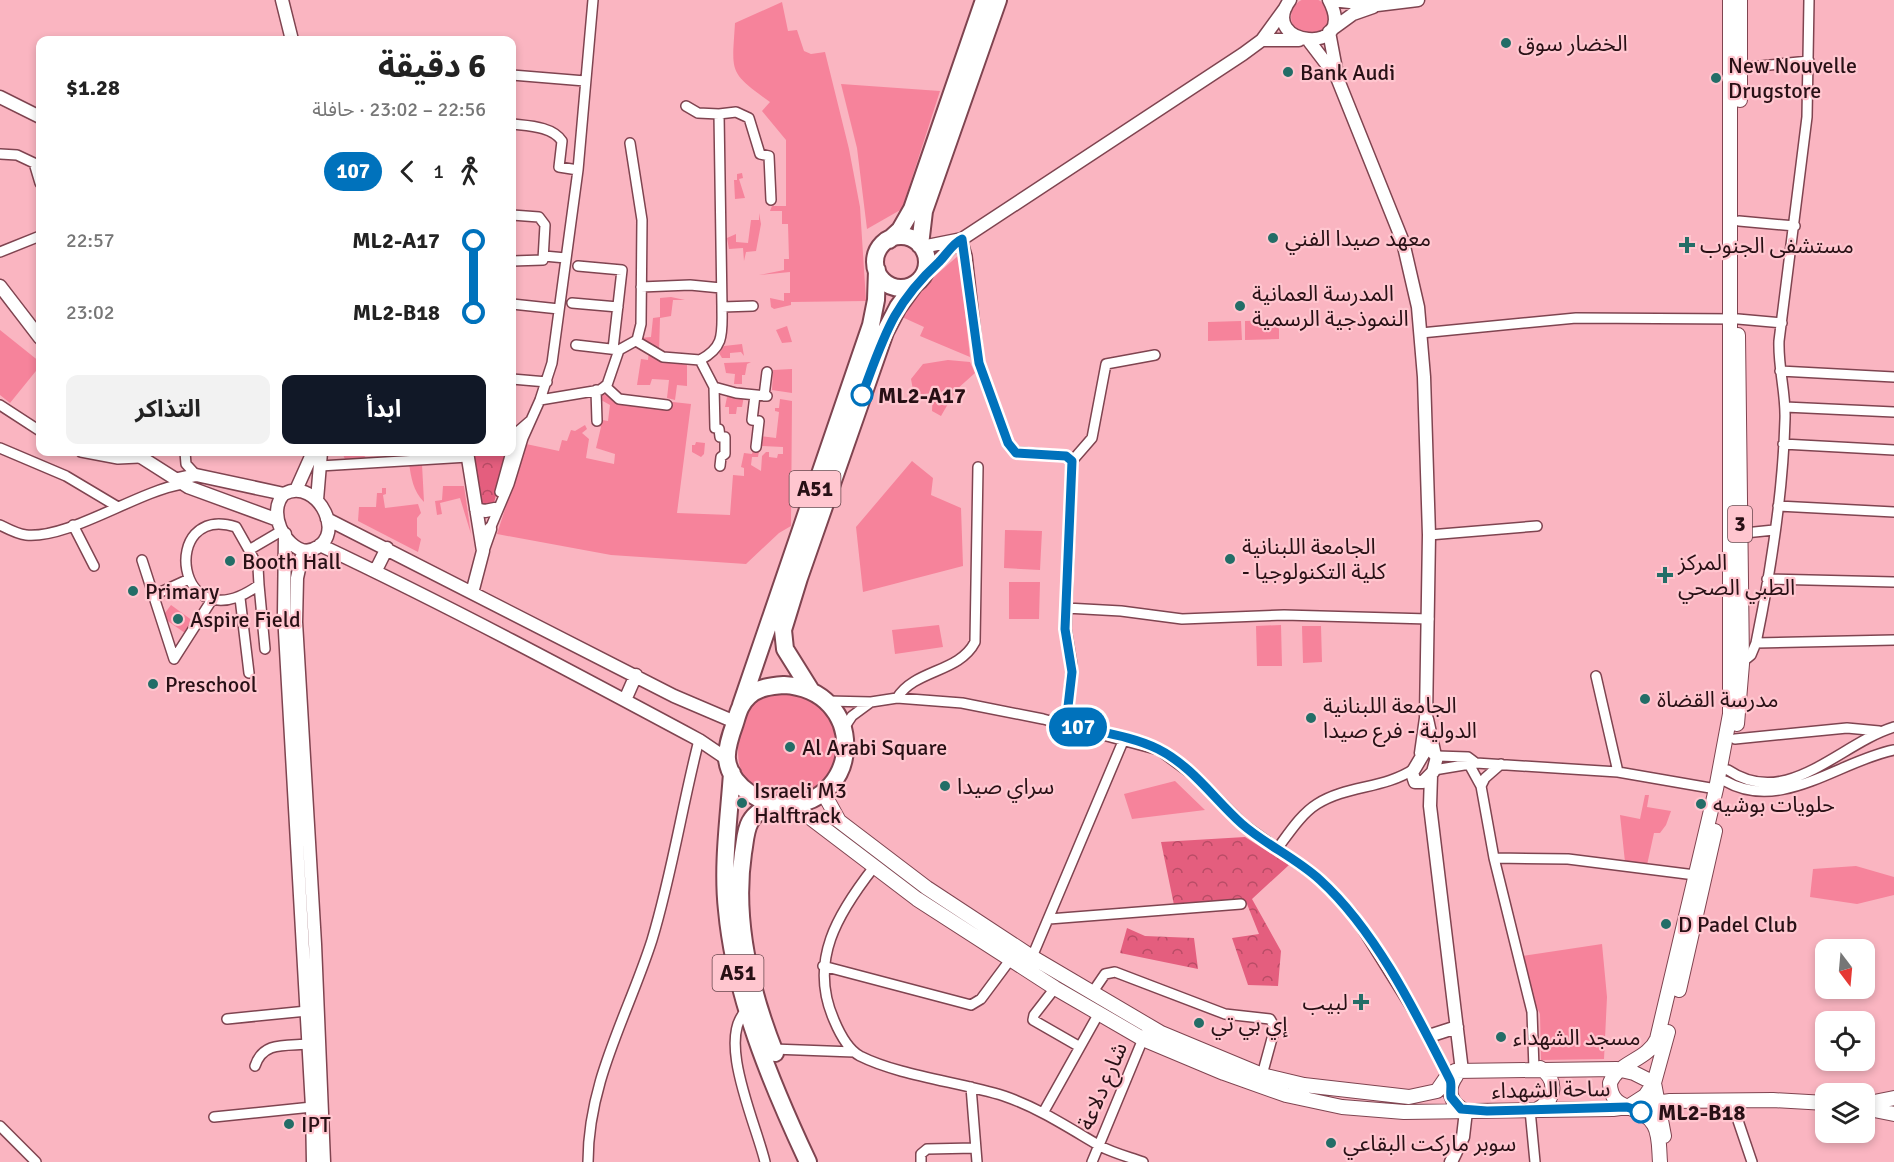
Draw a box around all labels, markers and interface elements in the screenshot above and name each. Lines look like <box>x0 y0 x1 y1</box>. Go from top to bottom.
place label: الخضار سوق <box>1518 30 1628 57</box>
marker: الخضار سوق <box>1499 36 1513 50</box>
text: 6 دقيقة <box>378 46 486 87</box>
place label: New Nouvelle Drugstore <box>1728 52 1857 104</box>
place label: Bank Audi <box>1300 59 1395 86</box>
marker: Bank Audi <box>1281 65 1295 79</box>
marker: New Nouvelle Drugstore <box>1709 71 1723 85</box>
text: $1.28 <box>66 74 120 101</box>
text: 22:56 – 23:02 · حافلة <box>312 97 486 122</box>
icon: back <box>391 155 424 188</box>
icon: walk <box>453 155 486 188</box>
text: 107 <box>336 158 370 184</box>
text: 1 <box>433 159 444 184</box>
place label: معهد صيدا الفني <box>1285 225 1431 255</box>
text: ML2-A17 <box>352 227 440 254</box>
text: 22:57 <box>66 228 115 253</box>
marker: معهد صيدا الفني <box>1266 231 1280 245</box>
place label: مستشفى الجنوب <box>1700 232 1854 259</box>
marker: مستشفى الجنوب <box>1678 236 1696 254</box>
place label: المدرسة العمانية النموذجية الرسمية <box>1252 280 1409 332</box>
text: ML2-B18 <box>353 299 440 326</box>
marker: المدرسة العمانية النموذجية الرسمية <box>1233 299 1247 313</box>
text: 23:02 <box>66 300 115 325</box>
button: التذاكر <box>66 375 270 444</box>
button: ابدأ <box>282 375 486 444</box>
place label: ML2-A17 <box>878 382 966 409</box>
marker: ML2-A17 <box>851 384 873 406</box>
road number: A51 <box>790 471 840 507</box>
road number: 3 <box>1728 506 1752 542</box>
place label: الجامعة اللبنانية - كلية التكنولوجيا <box>1242 533 1387 585</box>
place label: Booth Hall <box>242 548 341 575</box>
place label: المركز الطبي الصحي <box>1677 549 1795 604</box>
marker: الجامعة اللبنانية - كلية التكنولوجيا <box>1223 552 1237 566</box>
marker: Booth Hall <box>223 554 237 568</box>
marker: المركز الطبي الصحي <box>1656 566 1674 584</box>
place label: Primary <box>145 578 220 605</box>
marker: Primary <box>126 584 140 598</box>
place label: Aspire Field <box>190 606 301 633</box>
marker: Aspire Field <box>171 612 185 626</box>
place label: Preschool <box>165 671 257 698</box>
marker: Preschool <box>146 677 160 691</box>
place label: مدرسة القضاة <box>1657 686 1778 713</box>
place label: الجامعة اللبنانية الدولية - فرع صيدا <box>1323 692 1477 747</box>
marker: مدرسة القضاة <box>1638 692 1652 706</box>
line badge: 107 <box>1044 708 1112 746</box>
marker: الجامعة اللبنانية الدولية - فرع صيدا <box>1304 711 1318 725</box>
text: 107 <box>1061 714 1095 740</box>
place label: Al Arabi Square <box>802 734 947 761</box>
marker: Al Arabi Square <box>783 740 797 754</box>
place label: سراي صيدا <box>957 773 1054 803</box>
place label: Israeli M3 Halftrack <box>754 777 847 829</box>
marker: سراي صيدا <box>938 779 952 793</box>
place label: حلويات بوشيه <box>1713 791 1835 818</box>
marker: Israeli M3 Halftrack <box>735 796 749 810</box>
marker: حلويات بوشيه <box>1694 797 1708 811</box>
place label: D Padel Club <box>1678 911 1797 938</box>
marker: D Padel Club <box>1659 917 1673 931</box>
north arrow <box>1815 939 1875 999</box>
map controls <box>1815 939 1875 1143</box>
road number: A51 <box>712 955 764 991</box>
place label: لبيب <box>1302 989 1348 1016</box>
marker: لبيب <box>1352 993 1370 1011</box>
place label: إي بي تي <box>1211 1010 1288 1040</box>
button: locate <box>1815 1011 1875 1071</box>
marker: إي بي تي <box>1192 1016 1206 1030</box>
place label: مسجد الشهداء <box>1513 1024 1641 1051</box>
marker: مسجد الشهداء <box>1494 1030 1508 1044</box>
street label: شارع دلاعة <box>1072 1038 1136 1135</box>
street label: ساحة الشهداء <box>1491 1075 1611 1104</box>
button: layers <box>1815 1083 1875 1143</box>
place label: ML2-B18 <box>1658 1099 1745 1126</box>
marker: ML2-B18 <box>1630 1101 1652 1123</box>
place label: IPT <box>301 1111 331 1138</box>
marker: IPT <box>282 1117 296 1131</box>
place label: سوبر ماركت البقاعي <box>1343 1130 1516 1160</box>
marker: سوبر ماركت البقاعي <box>1324 1136 1338 1150</box>

